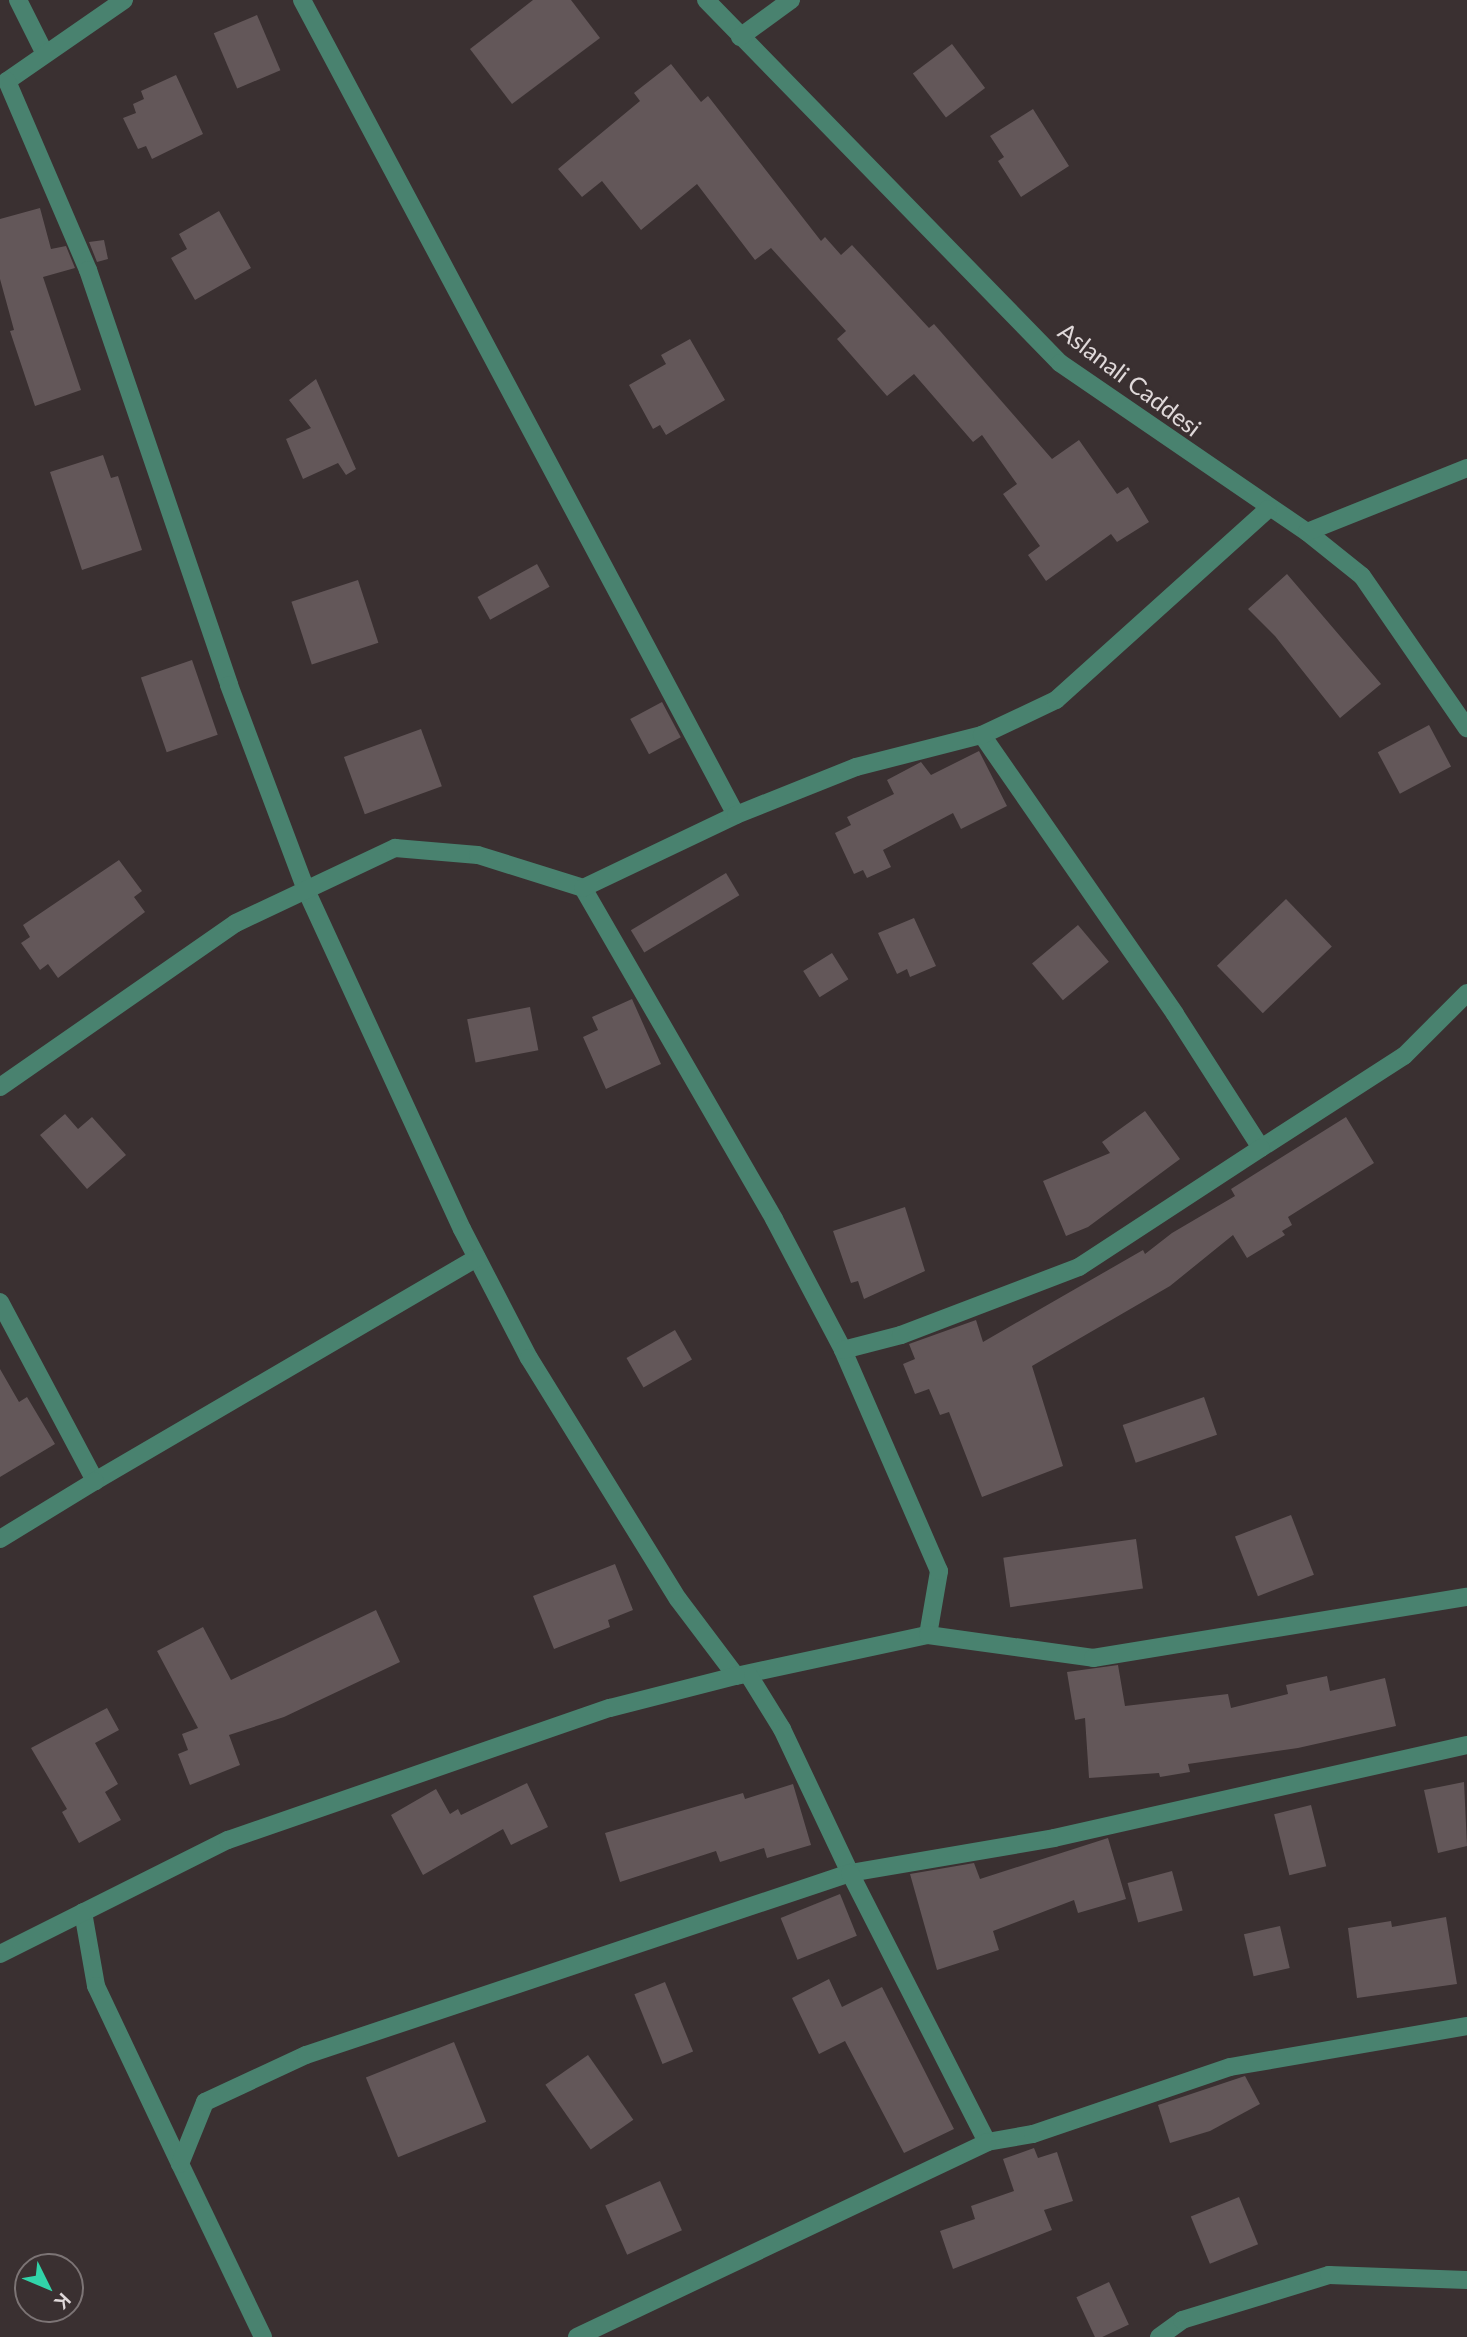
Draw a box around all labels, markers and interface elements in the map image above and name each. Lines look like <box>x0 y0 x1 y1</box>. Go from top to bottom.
street label: Aslanali Caddesi <box>1053 316 1207 442</box>
north arrow <box>14 2253 84 2323</box>
text: K <box>50 2289 76 2314</box>

